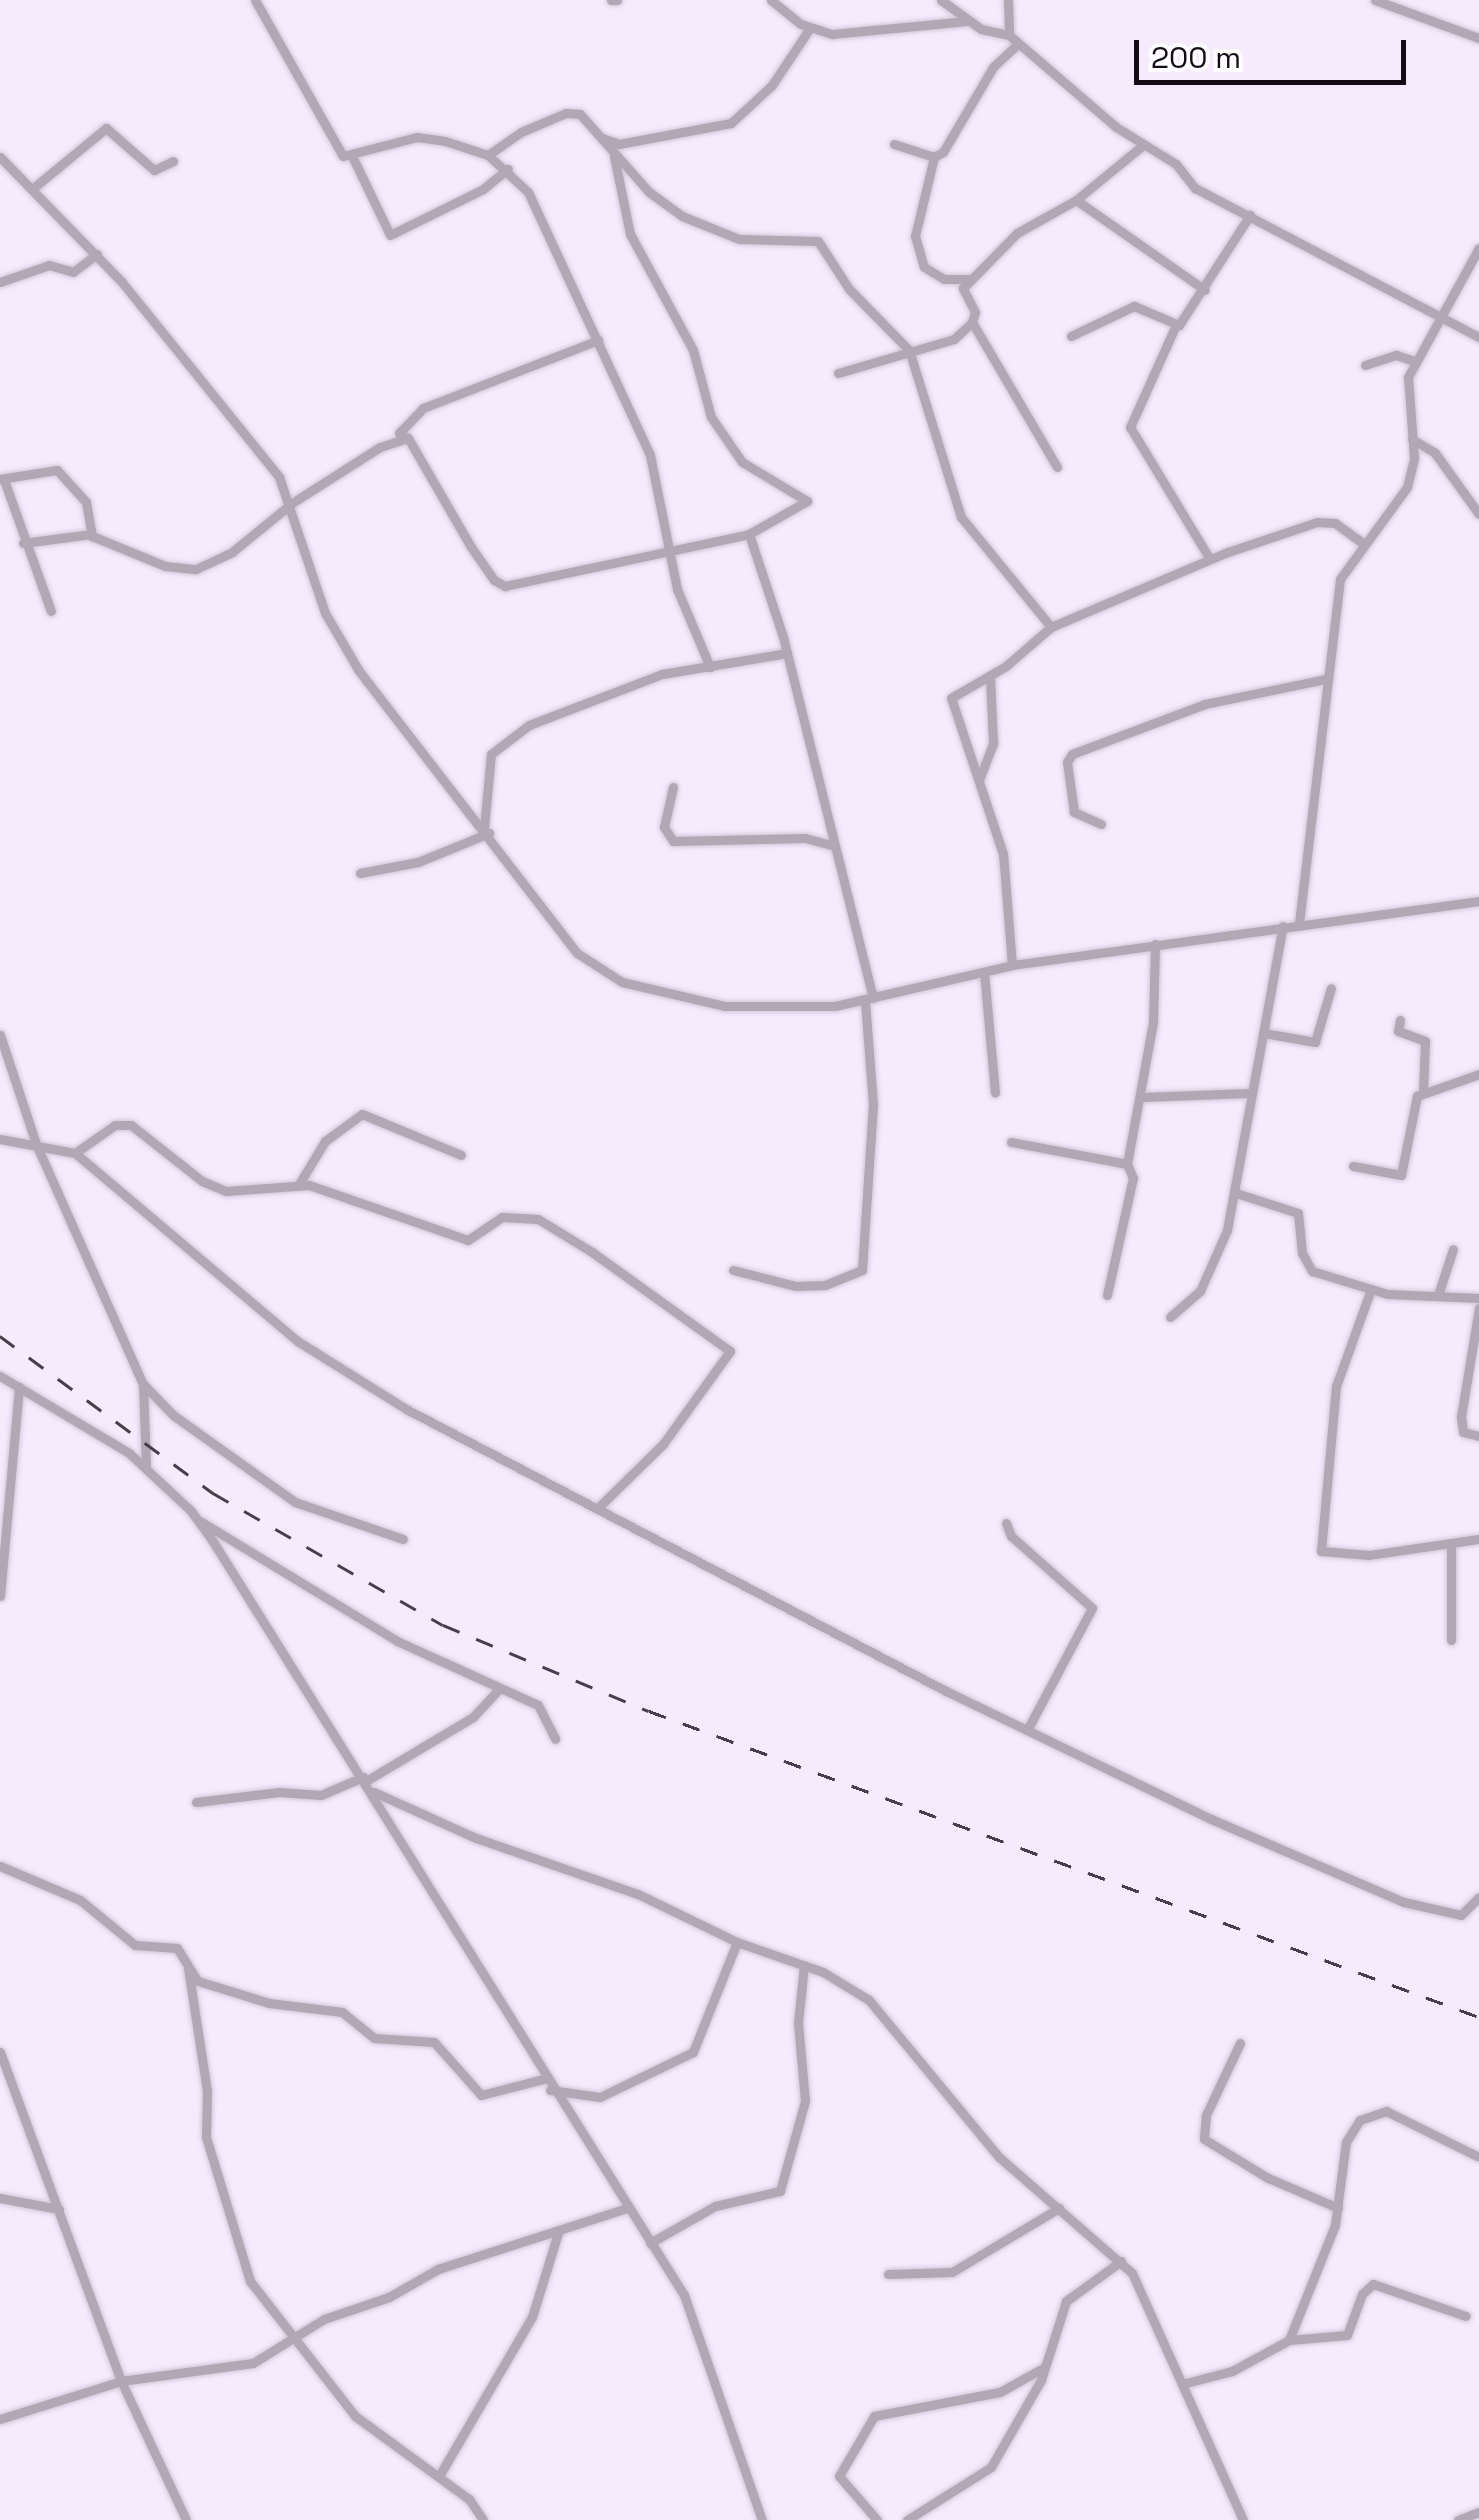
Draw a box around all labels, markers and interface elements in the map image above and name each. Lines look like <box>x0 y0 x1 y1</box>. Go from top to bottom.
scale bar <box>1139 20 1412 82</box>
text: 200 m <box>1151 38 1241 77</box>

